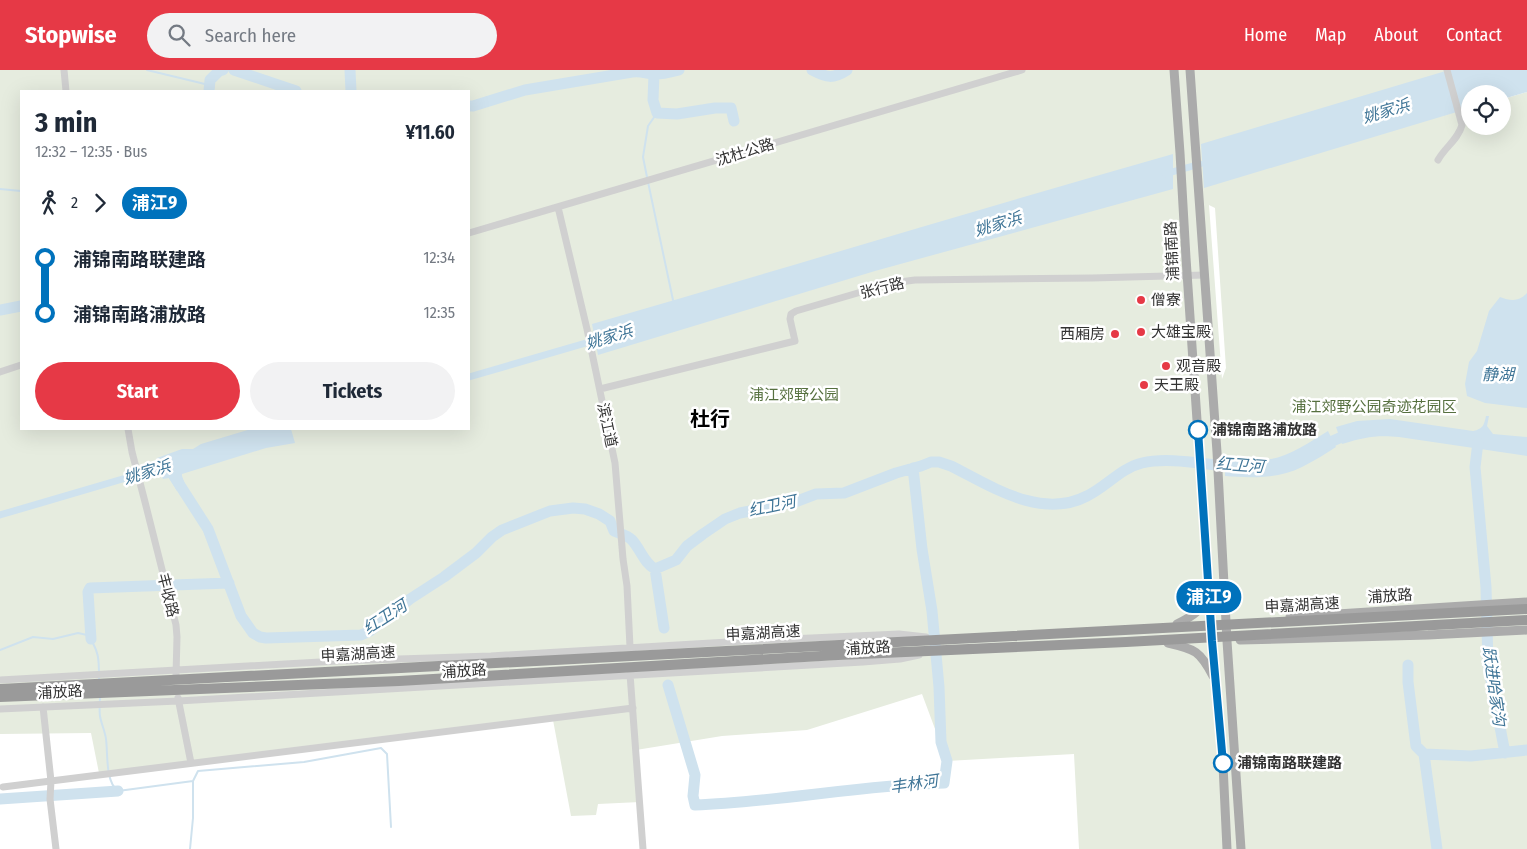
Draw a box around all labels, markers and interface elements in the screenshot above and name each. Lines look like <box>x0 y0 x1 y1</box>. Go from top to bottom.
search box <box>147 13 497 58</box>
text: Stopwise <box>25 21 117 49</box>
icon: search <box>165 21 193 49</box>
text: Search here <box>205 24 296 47</box>
text: Home <box>1244 24 1287 46</box>
text: Map <box>1315 24 1346 46</box>
text: About <box>1374 24 1418 46</box>
text: Contact <box>1446 24 1502 46</box>
map controls <box>1461 85 1511 135</box>
button: locate <box>1461 85 1511 135</box>
water label: 姚家浜 <box>1360 95 1414 127</box>
text: 3 min <box>35 106 97 139</box>
text: ¥11.60 <box>406 121 455 144</box>
street label: 沈杜公路 <box>714 135 776 169</box>
text: 12:32 – 12:35 · Bus <box>35 142 147 161</box>
icon: walk <box>35 189 63 217</box>
icon: forward <box>86 189 114 217</box>
text: 浦江9 <box>132 192 177 214</box>
text: 2 <box>71 193 78 212</box>
water label: 姚家浜 <box>972 208 1026 240</box>
street label: 浦锦南路 <box>1161 221 1183 281</box>
text: 浦锦南路联建路 <box>73 248 206 271</box>
text: 12:34 <box>423 248 455 267</box>
street label: 张行路 <box>858 274 906 302</box>
place label: 僧寮 <box>1151 291 1181 309</box>
marker: 僧寮 <box>1135 294 1147 306</box>
text: 浦锦南路浦放路 <box>73 303 206 326</box>
text: 12:35 <box>424 303 455 322</box>
water label: 姚家浜 <box>583 321 637 353</box>
place label: 大雄宝殿 <box>1151 323 1211 341</box>
place label: 西厢房 <box>1060 325 1105 343</box>
marker: 大雄宝殿 <box>1135 326 1147 338</box>
marker: 西厢房 <box>1109 328 1121 340</box>
place label: 观音殿 <box>1176 357 1221 375</box>
marker: 观音殿 <box>1160 360 1172 372</box>
button: Start <box>35 362 240 420</box>
button: Tickets <box>250 362 455 420</box>
water label: 静湖 <box>1482 365 1517 384</box>
place label: 天王殿 <box>1154 376 1199 394</box>
marker: 天王殿 <box>1138 379 1150 391</box>
park label: 浦江郊野公园 <box>749 386 839 404</box>
park label: 浦江郊野公园奇迹花园区 <box>1291 398 1457 416</box>
street label: 滨江道 <box>594 401 620 449</box>
district label: 杜行 <box>690 407 730 431</box>
marker: 浦锦南路浦放路 <box>1188 420 1208 440</box>
place label: 浦锦南路浦放路 <box>1212 421 1317 439</box>
water label: 红卫河 <box>1215 454 1268 476</box>
water label: 姚家浜 <box>121 456 175 488</box>
water label: 红卫河 <box>747 491 800 520</box>
street label: 丰收路 <box>154 571 182 619</box>
line badge: 浦江9 <box>1180 581 1238 613</box>
street label: 浦放路 <box>1367 585 1413 607</box>
text: 浦江9 <box>1186 586 1232 608</box>
water label: 红卫河 <box>360 594 413 638</box>
street label: 申嘉湖高速 <box>1264 594 1340 616</box>
street label: 申嘉湖高速 <box>725 622 801 644</box>
street label: 浦放路 <box>845 637 891 659</box>
street label: 申嘉湖高速 <box>320 643 396 665</box>
water label: 跃进哈家沟 <box>1479 645 1509 729</box>
street label: 浦放路 <box>441 660 487 682</box>
street label: 浦放路 <box>37 682 83 702</box>
marker: 浦锦南路联建路 <box>1213 753 1233 773</box>
place label: 浦锦南路联建路 <box>1237 754 1342 772</box>
water label: 丰林河 <box>889 771 942 797</box>

